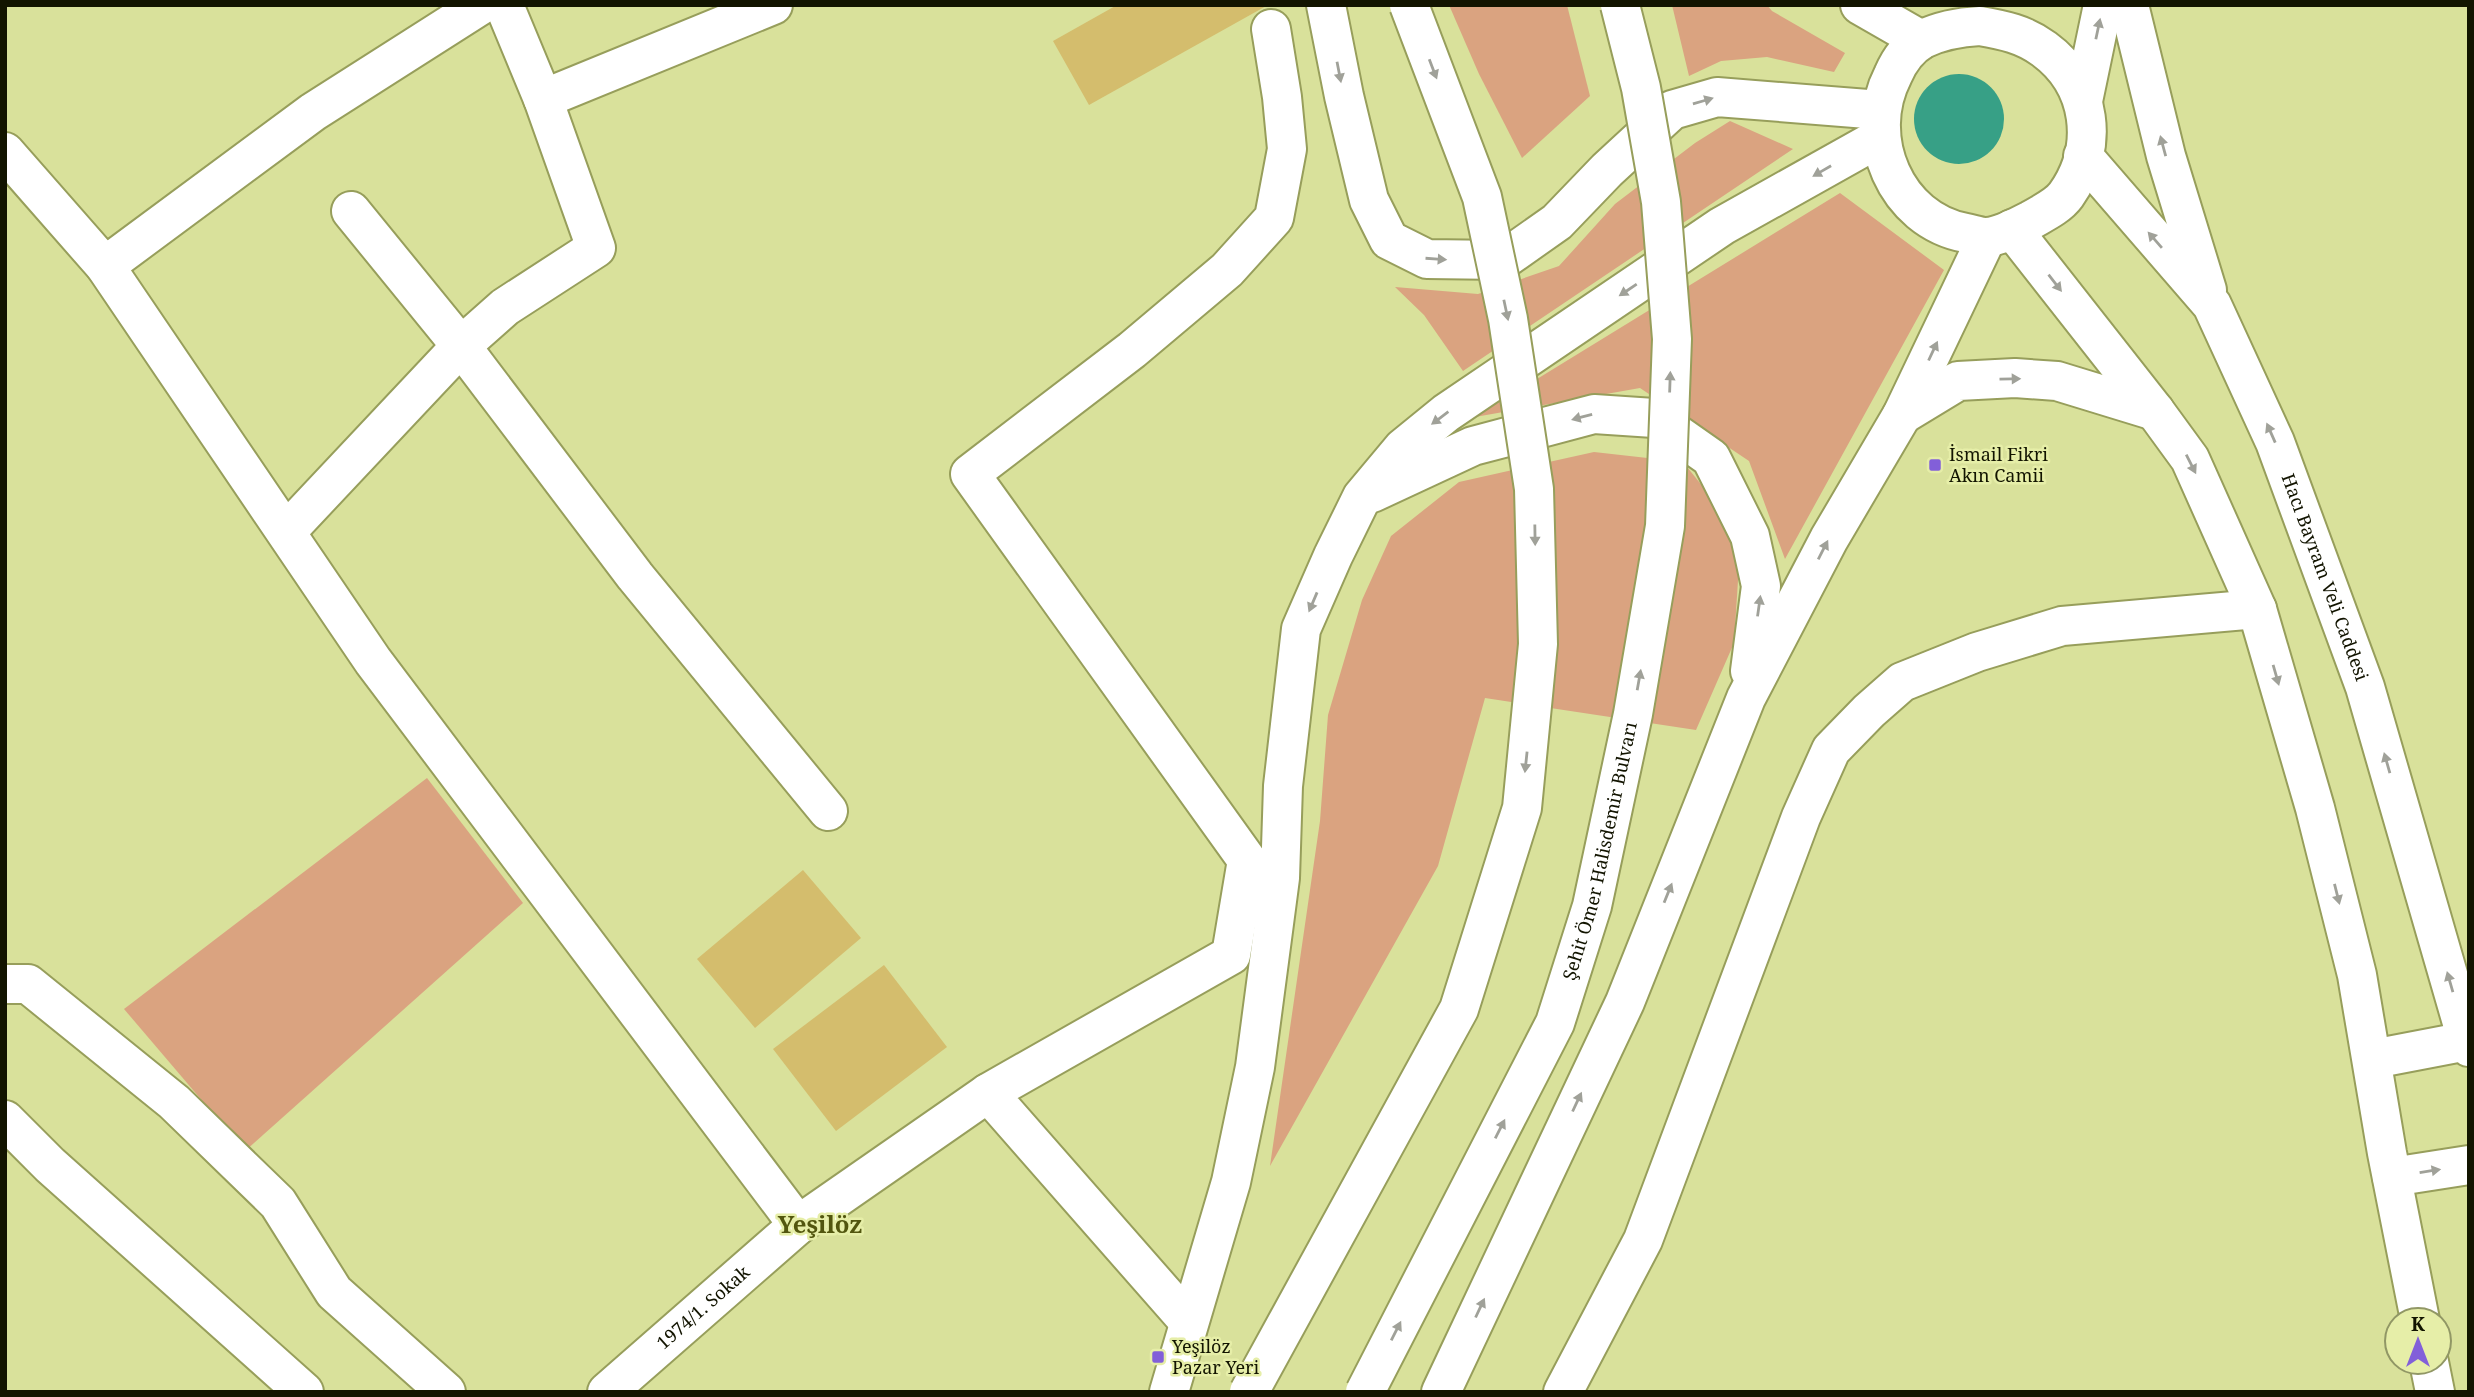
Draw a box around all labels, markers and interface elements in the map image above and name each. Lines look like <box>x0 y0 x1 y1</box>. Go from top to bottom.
one-way arrow <box>2093 18 2104 40</box>
one-way arrow <box>1428 59 1439 80</box>
one-way arrow <box>1334 61 1345 83</box>
one-way arrow <box>1692 96 1713 106</box>
one-way arrow <box>2157 135 2168 157</box>
one-way arrow <box>1812 165 1832 177</box>
one-way arrow <box>2148 231 2163 248</box>
one-way arrow <box>1425 254 1447 265</box>
one-way arrow <box>2047 273 2062 291</box>
one-way arrow <box>1619 283 1637 297</box>
one-way arrow <box>1500 299 1511 321</box>
one-way arrow <box>1927 341 1939 361</box>
one-way arrow <box>1665 370 1676 392</box>
one-way arrow <box>1999 373 2021 384</box>
one-way arrow <box>1432 411 1450 426</box>
one-way arrow <box>1571 413 1592 423</box>
one-way arrow <box>2265 423 2277 443</box>
place label: İsmail Fikri Akın Camii <box>1949 442 2048 487</box>
one-way arrow <box>2186 454 2197 474</box>
marker: İsmail Fikri Akın Camii <box>1927 457 1943 473</box>
street label: Hacı Bayram Veli Caddesi <box>2277 470 2375 684</box>
one-way arrow <box>1530 524 1541 546</box>
one-way arrow <box>1817 540 1828 560</box>
one-way arrow <box>1307 592 1319 612</box>
one-way arrow <box>1753 594 1764 616</box>
one-way arrow <box>2272 665 2282 686</box>
one-way arrow <box>1634 669 1645 691</box>
street label: Şehit Ömer Halisdemir Bulvarı <box>1556 719 1642 983</box>
one-way arrow <box>1520 751 1531 773</box>
one-way arrow <box>2381 752 2391 773</box>
one-way arrow <box>1663 883 1674 904</box>
one-way arrow <box>2332 883 2343 905</box>
one-way arrow <box>2444 971 2454 992</box>
one-way arrow <box>1572 1092 1583 1112</box>
one-way arrow <box>1495 1119 1506 1139</box>
one-way arrow <box>2419 1165 2441 1176</box>
district label: Yeşilöz <box>778 1207 862 1240</box>
street label: 1974/1. Sokak <box>651 1259 755 1354</box>
one-way arrow <box>1475 1298 1486 1318</box>
north arrow <box>2383 1306 2453 1376</box>
text: K <box>2411 1311 2425 1337</box>
one-way arrow <box>1390 1321 1402 1341</box>
place label: Yeşilöz Pazar Yeri <box>1171 1334 1260 1379</box>
marker: Yeşilöz Pazar Yeri <box>1150 1349 1166 1365</box>

